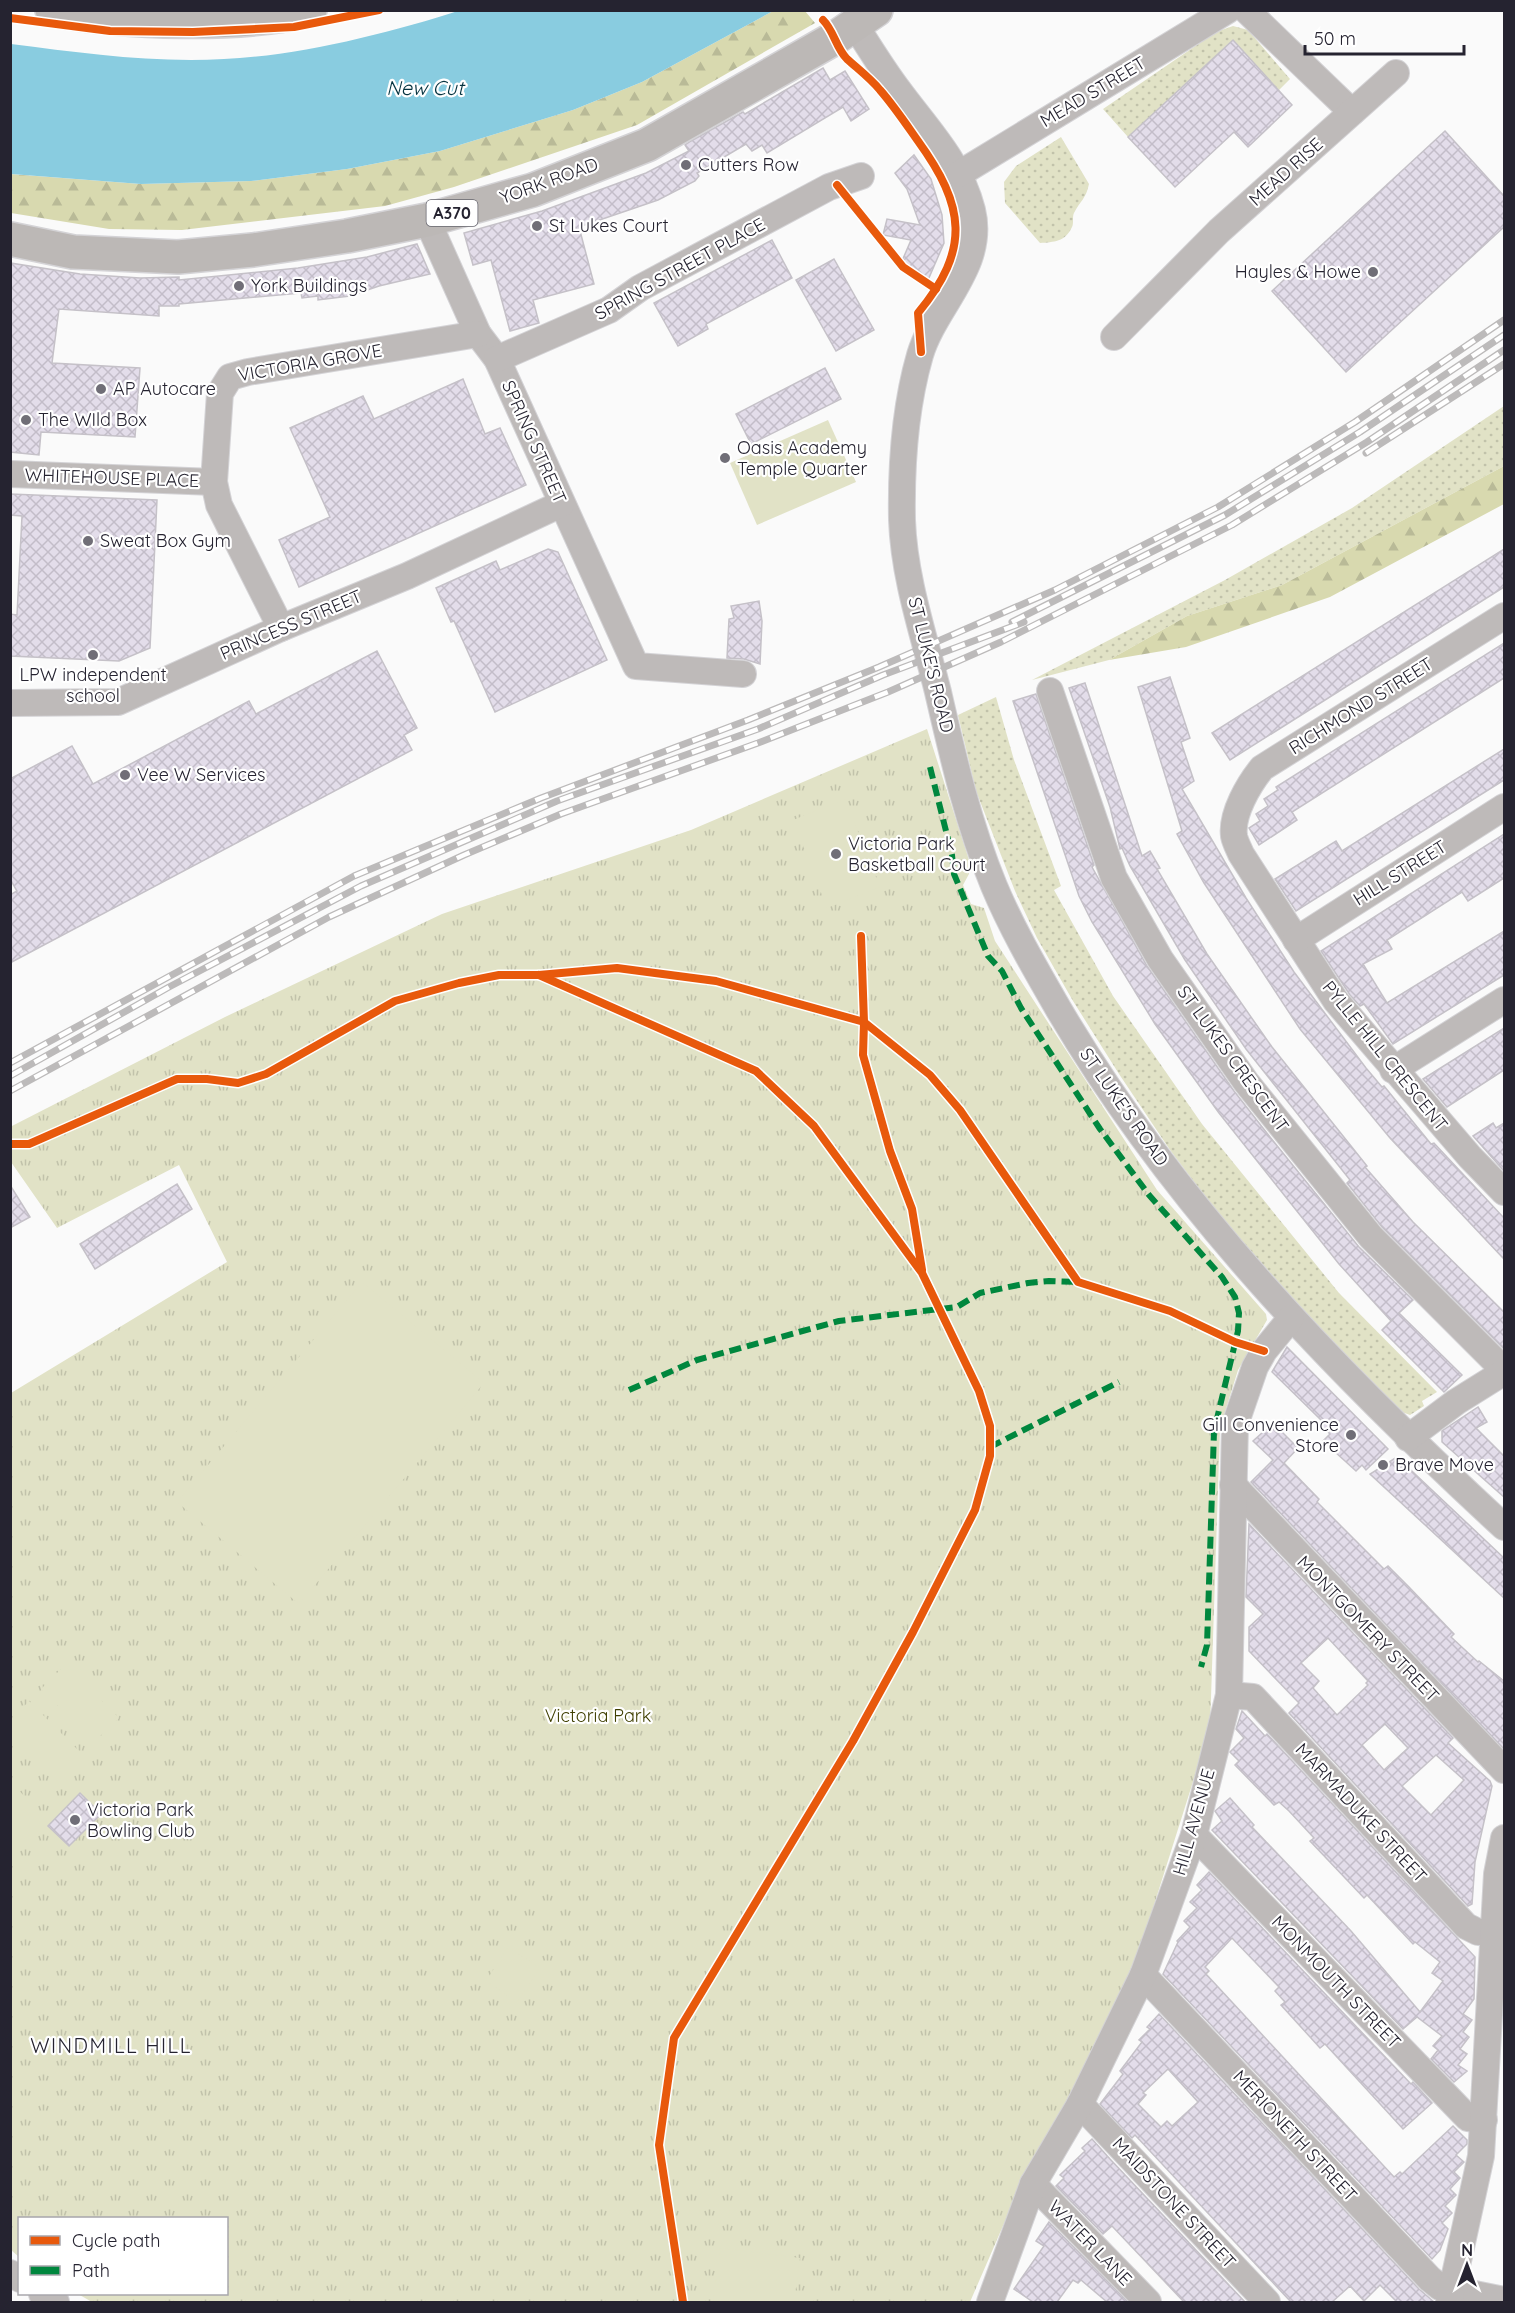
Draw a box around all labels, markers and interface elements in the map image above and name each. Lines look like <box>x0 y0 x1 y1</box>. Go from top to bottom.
scale bar <box>1305 18 1464 56</box>
text: 50 m <box>1314 27 1356 50</box>
street label: MEAD STREET <box>1036 51 1150 132</box>
water label: New Cut <box>386 75 466 100</box>
street label: MEAD RISE <box>1244 132 1327 211</box>
street label: YORK ROAD <box>497 152 601 209</box>
place label: Cutters Row <box>698 153 799 176</box>
marker: Cutters Row <box>679 158 693 172</box>
road number: A370 <box>426 200 478 226</box>
street label: SPRING STREET PLACE <box>591 212 769 325</box>
place label: St Lukes Court <box>549 214 669 237</box>
marker: St Lukes Court <box>530 219 544 233</box>
place label: Hayles & Howe <box>1235 260 1361 283</box>
marker: Hayles & Howe <box>1366 265 1380 279</box>
place label: York Buildings <box>251 274 367 297</box>
marker: York Buildings <box>232 279 246 293</box>
street label: VICTORIA GROVE <box>236 339 384 386</box>
place label: AP Autocare <box>113 377 216 400</box>
street label: SPRING STREET <box>497 377 572 507</box>
marker: AP Autocare <box>94 382 108 396</box>
place label: The WIld Box <box>38 408 147 431</box>
marker: The WIld Box <box>19 413 33 427</box>
place label: Oasis Academy Temple Quarter <box>737 436 867 480</box>
marker: Oasis Academy Temple Quarter <box>718 451 732 465</box>
street label: WHITEHOUSE PLACE <box>24 463 200 492</box>
place label: Sweat Box Gym <box>100 529 231 552</box>
marker: Sweat Box Gym <box>81 534 95 548</box>
street label: PRINCESS STREET <box>216 584 365 665</box>
street label: ST LUKE'S ROAD <box>904 595 959 735</box>
marker: LPW independent school <box>86 648 100 662</box>
street label: RICHMOND STREET <box>1285 652 1437 759</box>
place label: LPW independent school <box>19 663 167 707</box>
place label: Vee W Services <box>137 763 266 786</box>
marker: Vee W Services <box>118 768 132 782</box>
place label: Victoria Park Basketball Court <box>848 832 985 876</box>
street label: HILL STREET <box>1349 835 1451 910</box>
marker: Victoria Park Basketball Court <box>829 847 843 861</box>
street label: PYLLE HILL CRESCENT <box>1318 976 1453 1136</box>
street label: ST LUKES CRESCENT <box>1173 981 1294 1137</box>
street label: ST LUKE'S ROAD <box>1075 1043 1174 1170</box>
place label: Gill Convenience Store <box>1203 1413 1339 1457</box>
marker: Gill Convenience Store <box>1344 1428 1358 1442</box>
place label: Brave Move <box>1395 1453 1494 1476</box>
marker: Brave Move <box>1376 1458 1390 1472</box>
street label: MONTGOMERY STREET <box>1292 1551 1444 1707</box>
park label: Victoria Park <box>545 1704 651 1727</box>
street label: MARMADUKE STREET <box>1291 1738 1432 1887</box>
street label: HILL AVENUE <box>1167 1766 1220 1878</box>
place label: Victoria Park Bowling Club <box>87 1798 195 1842</box>
marker: Victoria Park Bowling Club <box>68 1813 82 1827</box>
street label: MONMOUTH STREET <box>1267 1910 1406 2053</box>
district label: WINDMILL HILL <box>30 2033 192 2058</box>
street label: MERIONETH STREET <box>1228 2065 1362 2206</box>
street label: MAIDSTONE STREET <box>1108 2132 1241 2273</box>
street label: WATER LANE <box>1044 2195 1137 2290</box>
legend <box>18 2217 228 2295</box>
text: Cycle path <box>72 2229 160 2252</box>
north arrow <box>1437 2235 1497 2295</box>
text: N <box>1461 2240 1473 2260</box>
text: Path <box>72 2259 110 2282</box>

